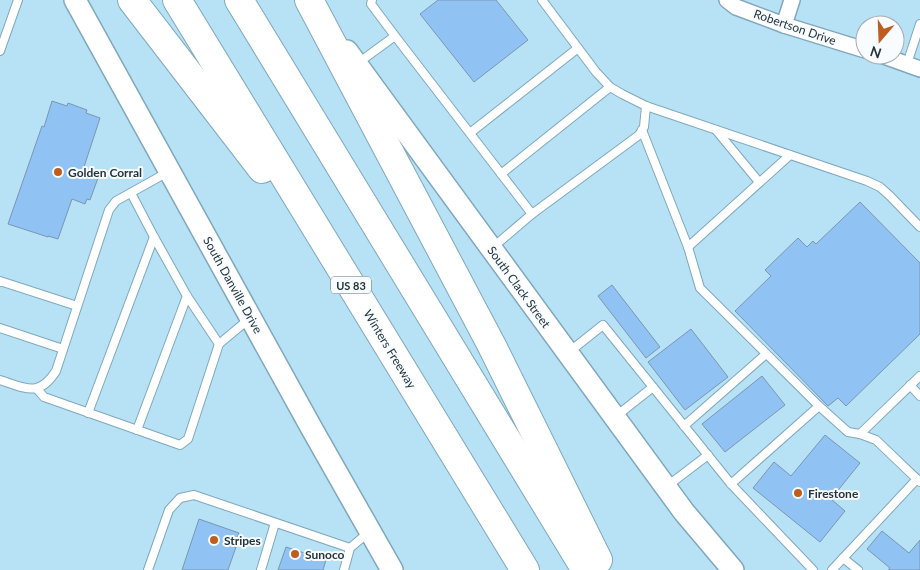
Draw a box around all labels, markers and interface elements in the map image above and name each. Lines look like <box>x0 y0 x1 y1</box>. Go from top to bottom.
street label: Robertson Drive <box>752 6 838 48</box>
north arrow <box>855 15 905 65</box>
text: N <box>868 43 883 63</box>
place label: Golden Corral <box>68 165 142 180</box>
marker: Golden Corral <box>52 166 64 178</box>
street label: South Danville Drive <box>200 234 266 336</box>
street label: South Clack Street <box>484 243 554 331</box>
road number: US 83 <box>331 276 371 294</box>
street label: Winters Freeway <box>361 307 420 392</box>
place label: Firestone <box>808 486 859 501</box>
marker: Firestone <box>792 487 804 499</box>
place label: Stripes <box>224 533 261 548</box>
marker: Stripes <box>208 534 220 546</box>
place label: Sunoco <box>305 547 345 562</box>
marker: Sunoco <box>289 548 301 560</box>

